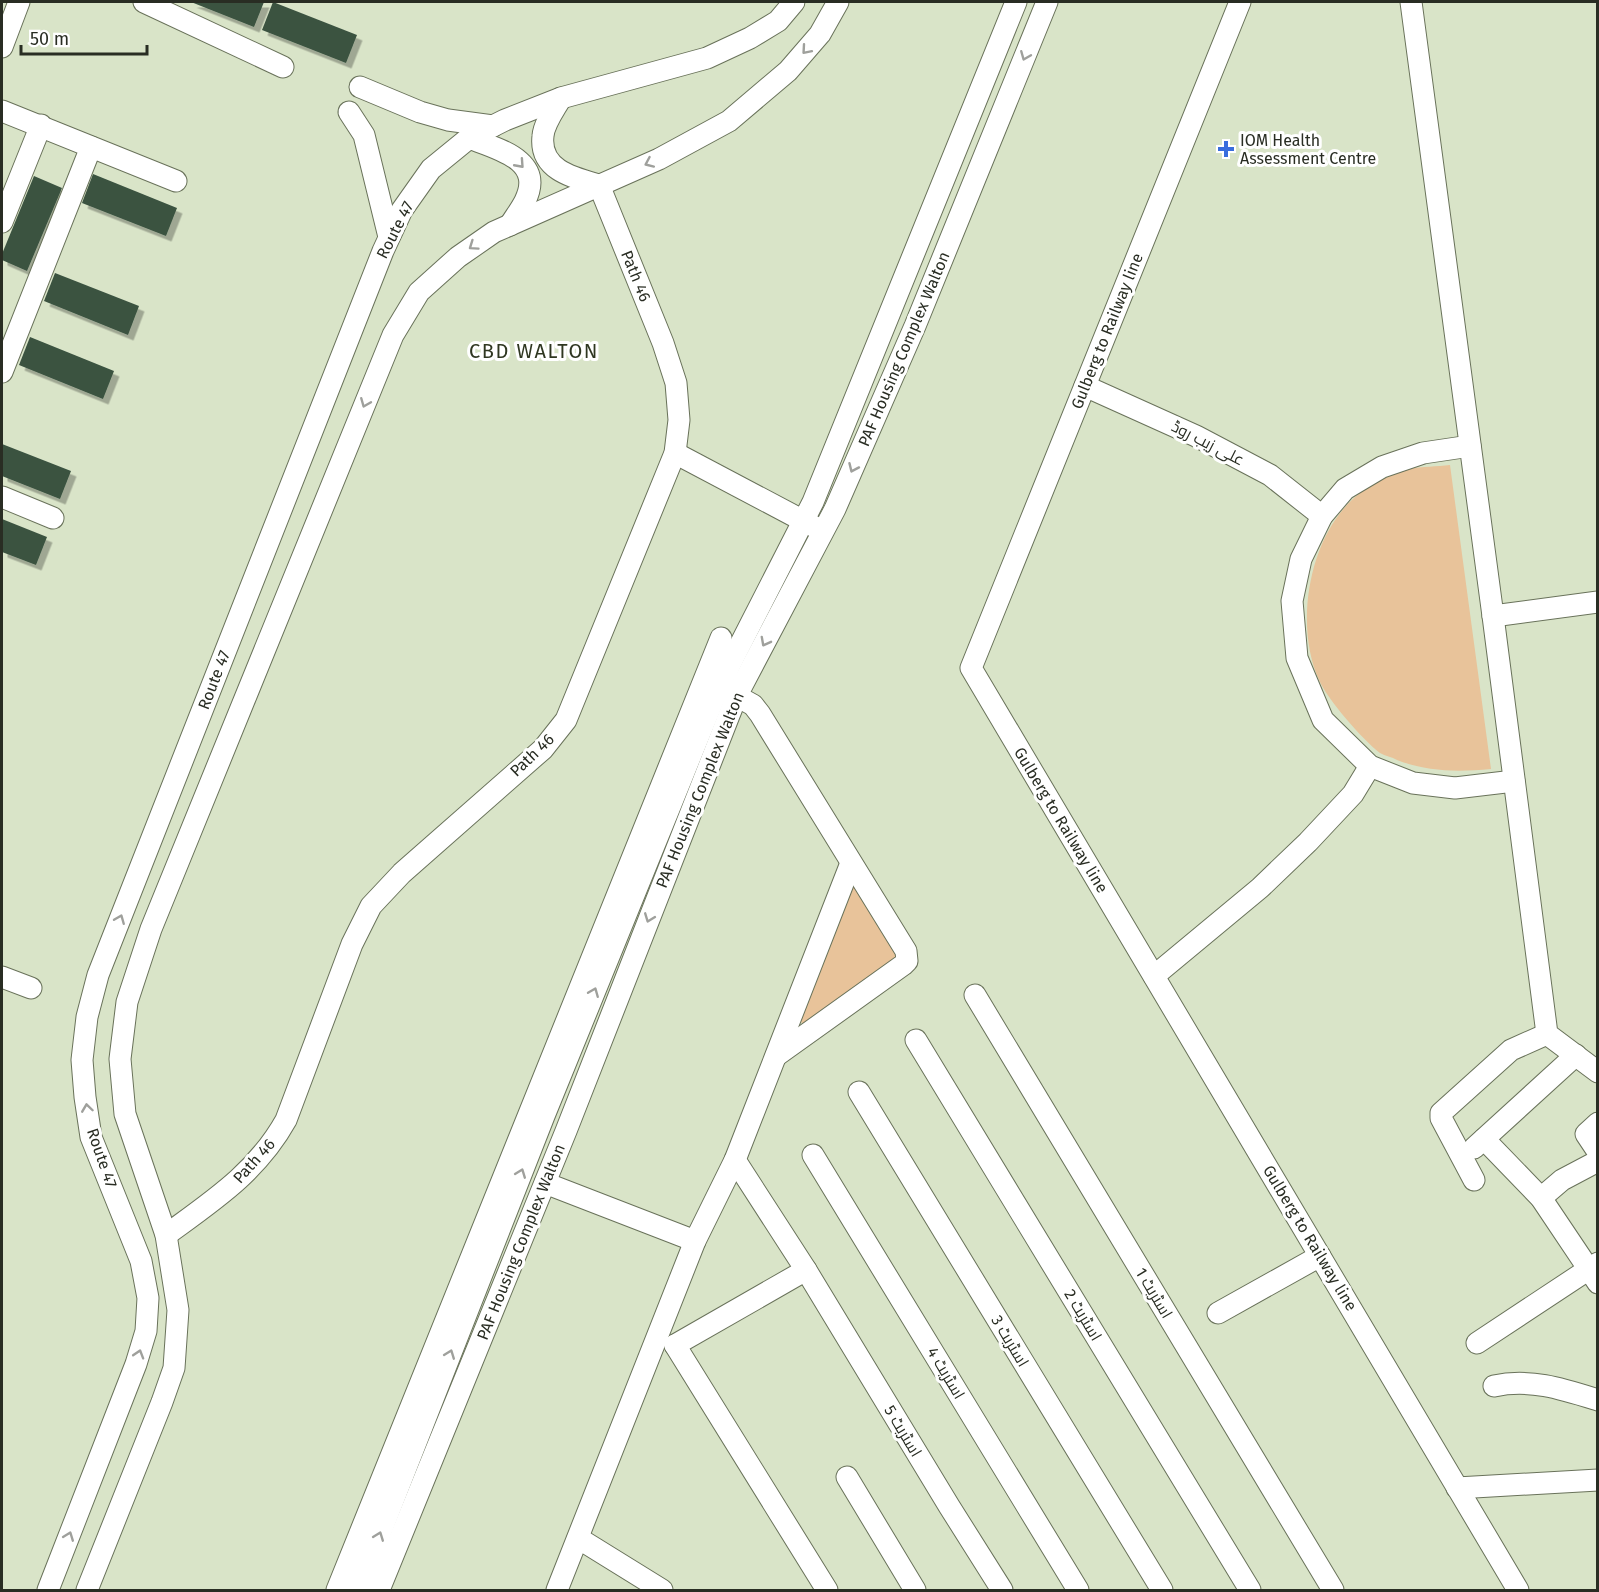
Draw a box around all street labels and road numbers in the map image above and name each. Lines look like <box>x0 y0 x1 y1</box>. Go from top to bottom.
street label: Route 47 <box>373 198 417 262</box>
street label: Path 46 <box>617 248 655 304</box>
street label: PAF Housing Complex Walton <box>854 249 954 449</box>
street label: Gulberg to Railway line <box>1067 250 1147 412</box>
street label: علی زیب روڈ <box>1168 417 1248 470</box>
street label: Route 47 <box>194 648 234 712</box>
street label: PAF Housing Complex Walton <box>652 689 748 891</box>
street label: Path 46 <box>506 730 558 780</box>
street label: Gulberg to Railway line <box>1010 744 1112 896</box>
street label: Route 47 <box>83 1126 121 1190</box>
street label: Path 46 <box>229 1135 279 1187</box>
street label: PAF Housing Complex Walton <box>473 1141 569 1343</box>
street label: Gulberg to Railway line <box>1259 1162 1361 1314</box>
street label: اسٹریٹ 1 <box>1132 1264 1176 1322</box>
street label: اسٹریٹ 2 <box>1060 1286 1106 1344</box>
street label: اسٹریٹ 3 <box>987 1312 1033 1370</box>
street label: اسٹریٹ 4 <box>923 1344 969 1402</box>
street label: اسٹریٹ 5 <box>880 1402 926 1460</box>

